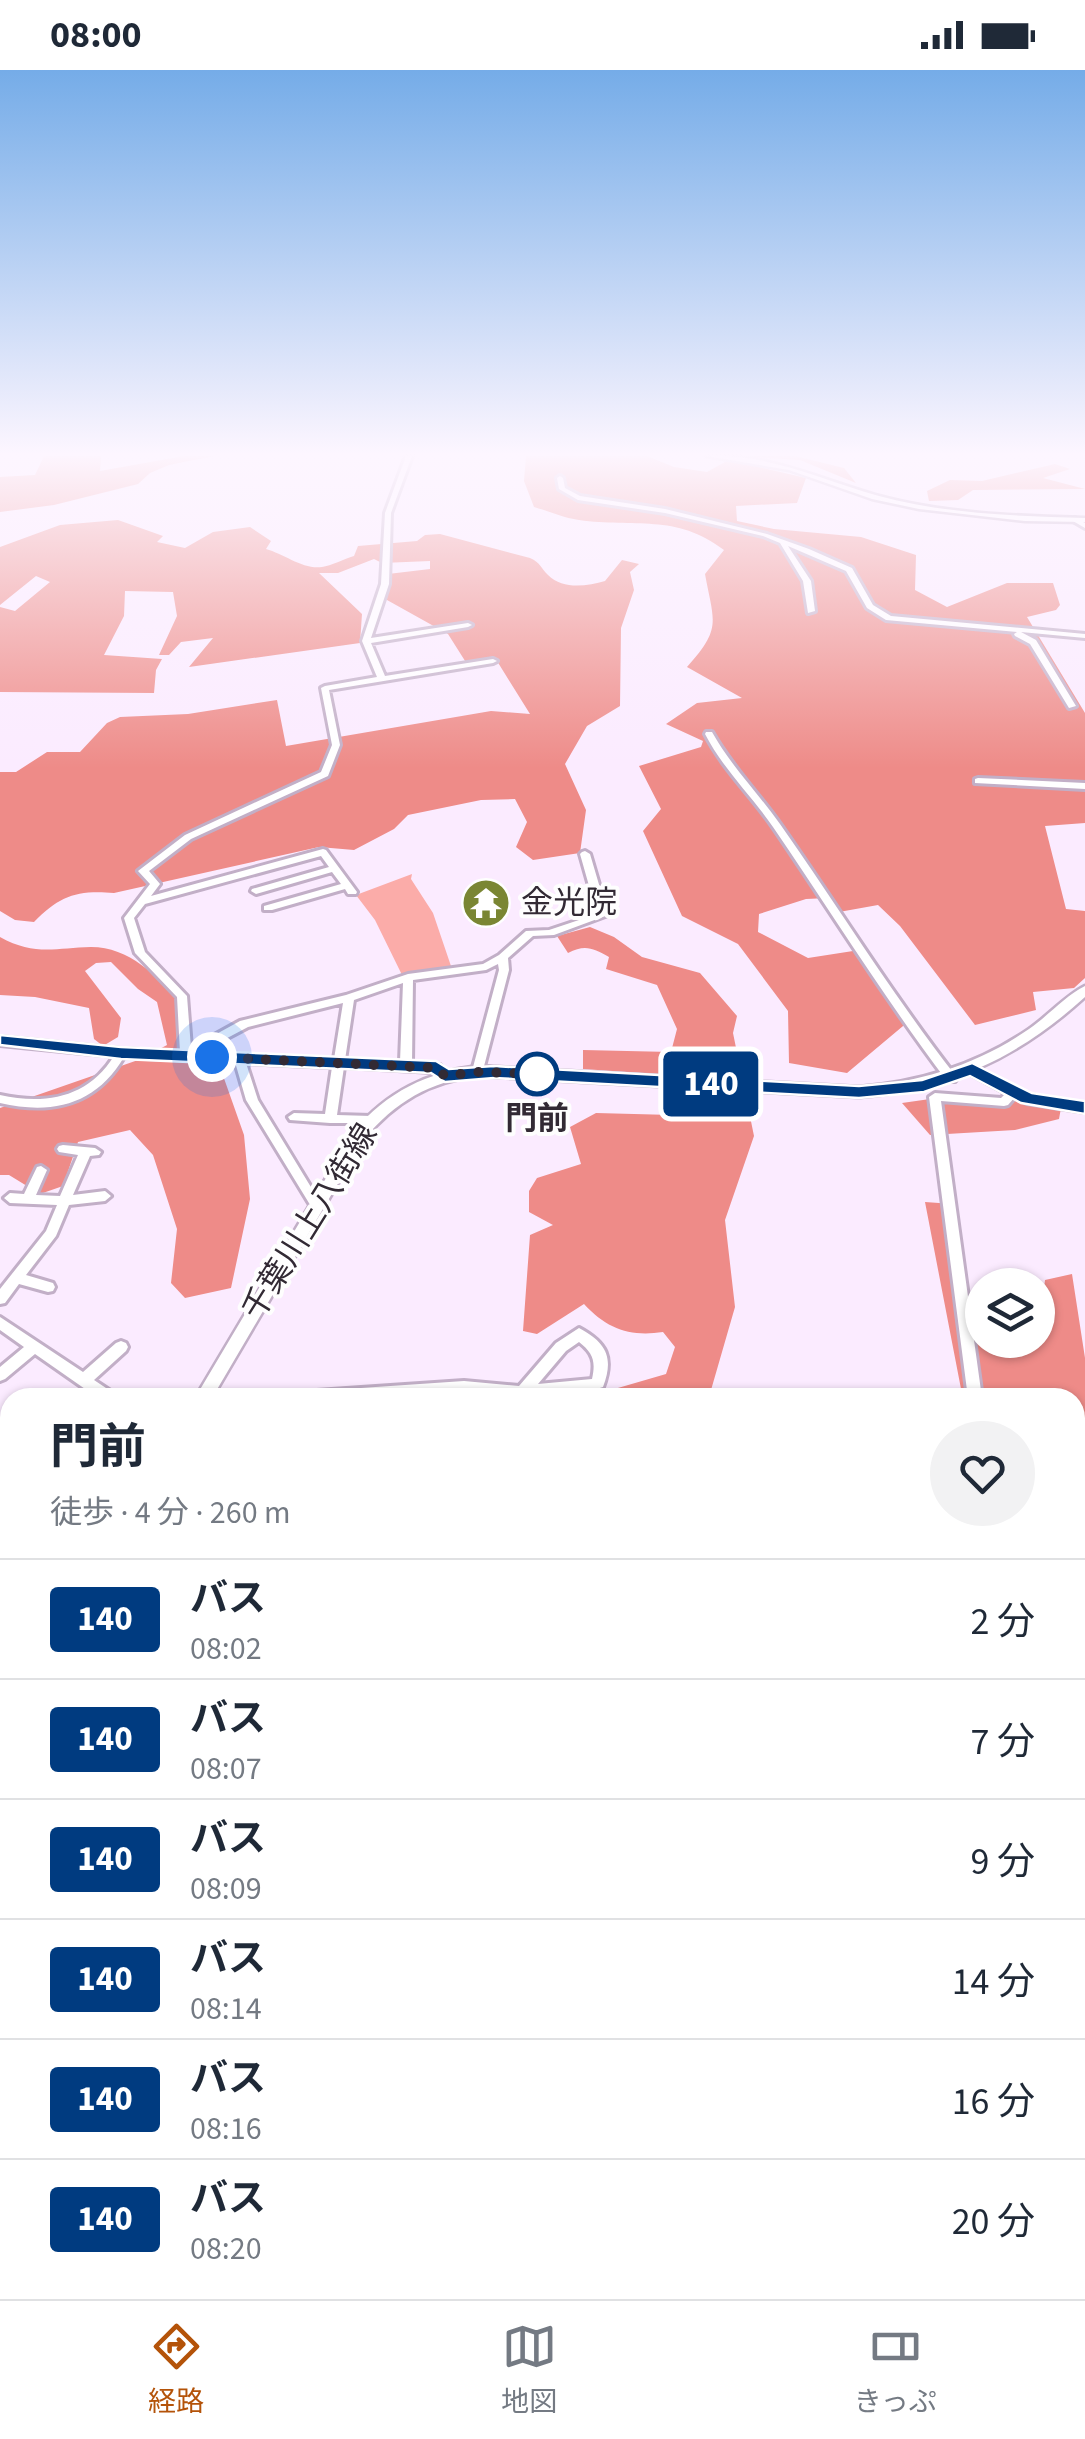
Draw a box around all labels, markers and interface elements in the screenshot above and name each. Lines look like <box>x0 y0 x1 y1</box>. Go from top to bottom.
text: 08:00 <box>50 8 142 62</box>
temple icon: 金光院 <box>460 877 512 929</box>
place label: 金光院 <box>521 880 617 926</box>
your location <box>187 1032 237 1082</box>
line badge: 140 <box>654 1052 768 1116</box>
marker: 門前 <box>516 1053 558 1095</box>
text: 140 <box>683 1059 739 1109</box>
place label: 門前 <box>505 1096 569 1142</box>
street label: 千葉川上八街線 <box>231 1115 389 1329</box>
map controls <box>965 1268 1055 1358</box>
button: layers <box>965 1268 1055 1358</box>
text: 門前 <box>50 1414 146 1482</box>
button: heart <box>930 1421 1035 1526</box>
text: 徒歩 · 4 分 · 260 m <box>50 1490 290 1536</box>
text: バス <box>190 1572 266 1626</box>
text: 140 <box>77 1594 133 1644</box>
text: 2 分 <box>971 1595 1035 1649</box>
text: 08:02 <box>190 1626 262 1672</box>
text: バス <box>190 1692 266 1746</box>
text: 140 <box>77 1714 133 1764</box>
text: 7 分 <box>971 1715 1035 1769</box>
text: 08:07 <box>190 1746 262 1792</box>
text: バス <box>190 1812 266 1866</box>
text: 140 <box>77 1834 133 1884</box>
text: 9 分 <box>971 1835 1035 1889</box>
text: 08:09 <box>190 1866 262 1912</box>
text: バス <box>190 1932 266 1986</box>
text: 140 <box>77 1954 133 2004</box>
text: 14 分 <box>952 1955 1035 2009</box>
text: 08:14 <box>190 1986 262 2032</box>
text: バス <box>190 2052 266 2106</box>
text: 140 <box>77 2074 133 2124</box>
text: 16 分 <box>952 2075 1035 2129</box>
text: 08:16 <box>190 2106 262 2152</box>
text: バス <box>190 2172 266 2226</box>
text: 140 <box>77 2194 133 2244</box>
text: 20 分 <box>952 2195 1035 2249</box>
text: 08:20 <box>190 2226 262 2272</box>
tab: 経路 <box>148 2319 204 2422</box>
tab: 地図 <box>501 2319 557 2422</box>
tab: きっぷ <box>854 2319 937 2422</box>

